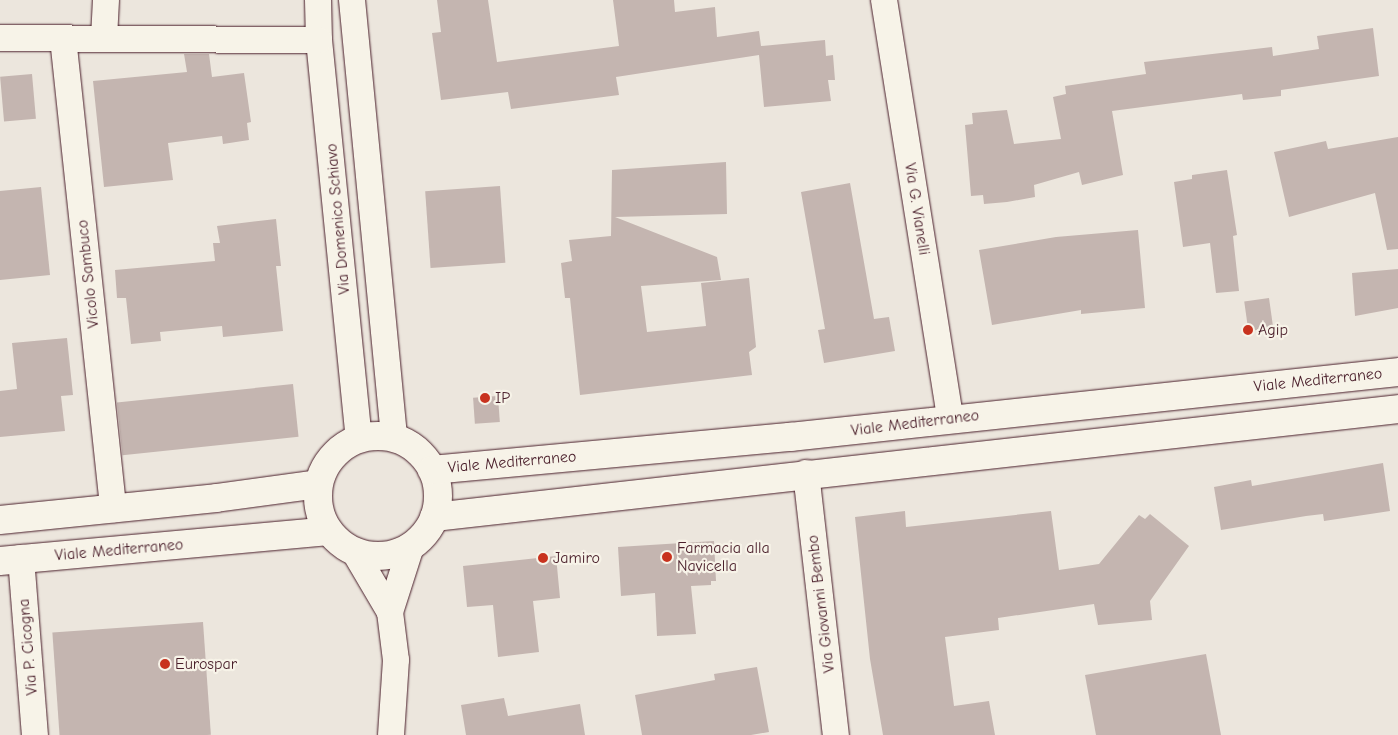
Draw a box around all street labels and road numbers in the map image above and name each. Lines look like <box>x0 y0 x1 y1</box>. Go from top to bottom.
street label: Via Domenico Schiavo <box>322 143 354 295</box>
street label: Via G. Vianelli <box>900 162 934 256</box>
street label: Vicolo Sambuco <box>73 219 103 329</box>
street label: Viale Mediterraneo <box>1253 364 1383 396</box>
street label: Viale Mediterraneo <box>850 406 980 440</box>
street label: Viale Mediterraneo <box>447 447 577 477</box>
street label: Via Giovanni Bembo <box>803 534 839 674</box>
street label: Viale Mediterraneo <box>54 535 184 565</box>
street label: Via P. Cicogna <box>14 598 42 696</box>

